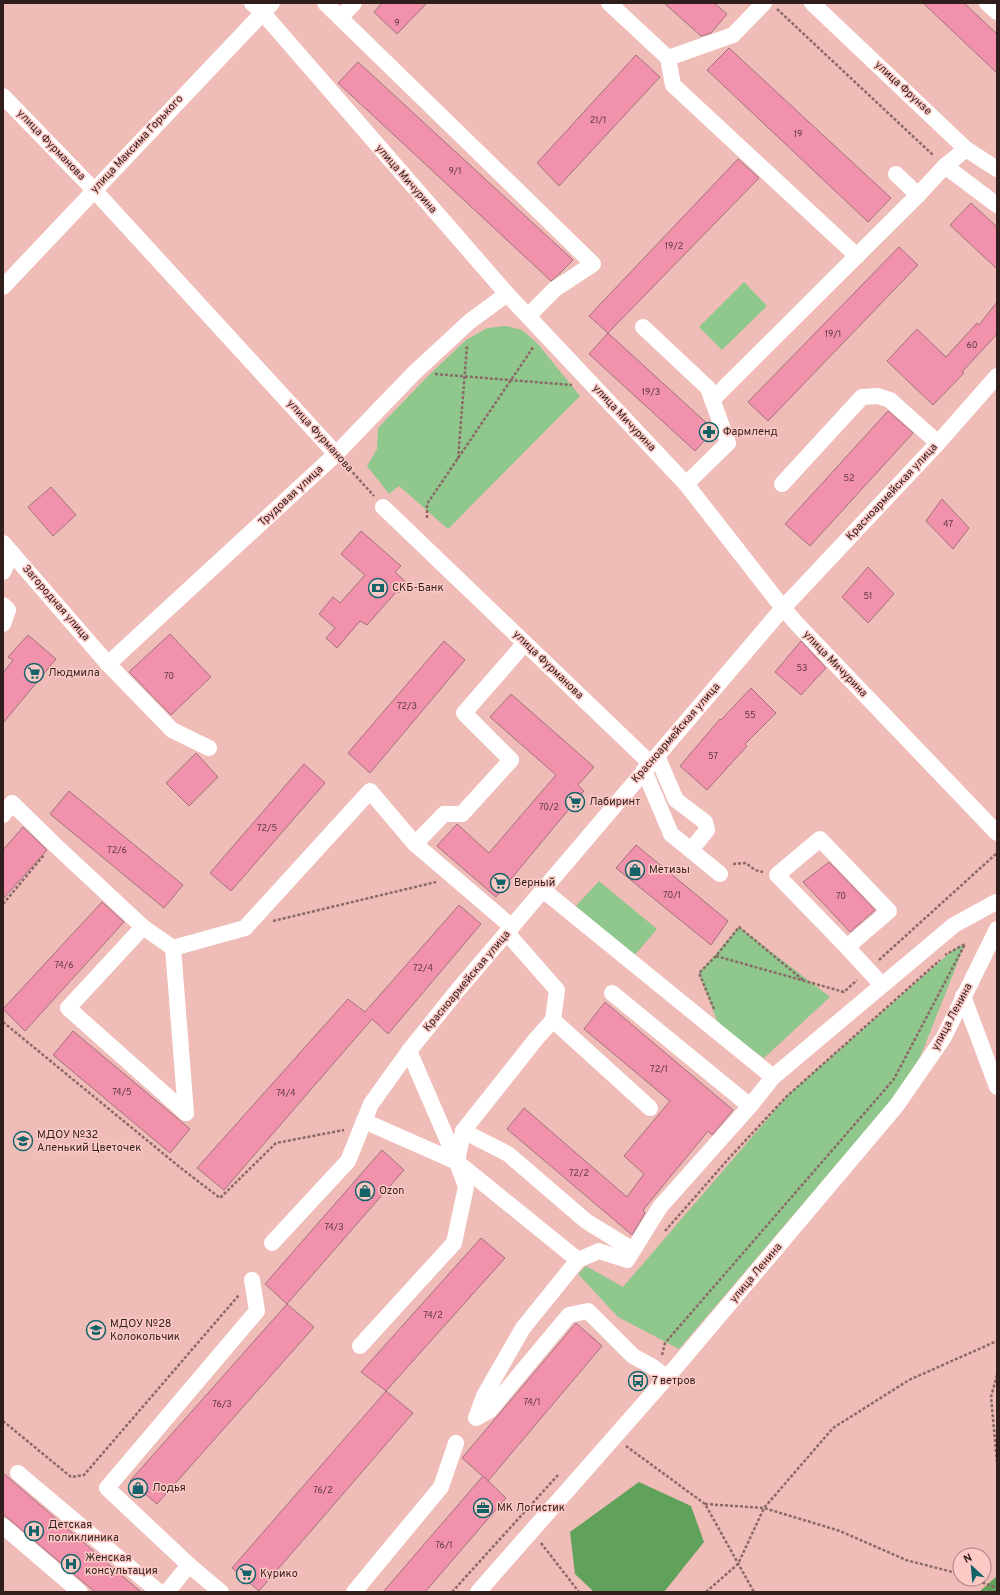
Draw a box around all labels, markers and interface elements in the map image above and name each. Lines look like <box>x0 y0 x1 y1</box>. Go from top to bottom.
house number: 9 <box>394 18 400 29</box>
street label: улица Фрунзе <box>871 58 935 118</box>
street label: улица Максима Горького <box>88 92 186 196</box>
street label: улица Фурманова <box>14 107 89 183</box>
house number: 21/1 <box>590 115 606 126</box>
house number: 19 <box>794 129 802 140</box>
street label: улица Мичурина <box>372 142 440 217</box>
house number: 9/1 <box>448 166 462 177</box>
house number: 19/2 <box>665 241 683 252</box>
house number: 19/1 <box>825 329 841 340</box>
house number: 60 <box>966 340 978 351</box>
street label: улица Мичурина <box>589 381 659 455</box>
house number: 19/3 <box>642 387 660 398</box>
street label: улица Фурманова <box>284 397 356 475</box>
pharmacy icon: Фармленд <box>698 421 720 443</box>
place label: Фармленд <box>723 425 778 439</box>
street label: Красноармейская улица <box>843 440 941 544</box>
street label: Трудовая улица <box>256 462 326 530</box>
house number: 52 <box>843 473 855 484</box>
house number: 47 <box>943 519 953 530</box>
street label: Загородная улица <box>19 562 93 644</box>
bank icon: СКБ-Банк <box>367 577 389 599</box>
place label: СКБ-Банк <box>392 581 444 595</box>
house number: 51 <box>864 591 872 602</box>
street label: улица Фурманова <box>510 628 586 703</box>
street label: улица Мичурина <box>800 628 870 700</box>
supermarket icon: Людмила <box>23 662 45 684</box>
house number: 53 <box>796 663 808 674</box>
place label: Людмила <box>48 666 100 680</box>
house number: 70 <box>164 671 174 682</box>
street label: Красноармейская улица <box>629 680 723 786</box>
house number: 72/3 <box>397 701 417 712</box>
house number: 55 <box>744 710 756 721</box>
house number: 57 <box>708 751 718 762</box>
supermarket icon: Лабиринт <box>564 791 586 813</box>
place label: Лабиринт <box>589 795 640 809</box>
house number: 70/2 <box>539 802 559 813</box>
house number: 72/5 <box>257 823 277 834</box>
house number: 72/6 <box>107 845 127 856</box>
shop icon: Метизы <box>624 859 646 881</box>
place label: Метизы <box>649 863 690 877</box>
supermarket icon: Верный <box>489 872 511 894</box>
place label: Верный <box>514 876 555 890</box>
house number: 70/1 <box>663 890 681 901</box>
house number: 70 <box>836 891 846 902</box>
street label: Красноармейская улица <box>421 927 514 1034</box>
house number: 74/6 <box>54 960 74 971</box>
house number: 72/4 <box>413 963 433 974</box>
street label: улица Ленина <box>928 981 976 1053</box>
house number: 72/1 <box>650 1064 668 1075</box>
house number: 74/5 <box>112 1087 132 1098</box>
house number: 74/4 <box>276 1088 296 1099</box>
place label: МДОУ №32 Аленький Цветочек <box>37 1128 142 1155</box>
school or university icon: МДОУ №32 Аленький Цветочек <box>12 1130 34 1152</box>
house number: 72/2 <box>569 1168 589 1179</box>
shop icon: Ozon <box>354 1180 376 1202</box>
place label: Ozon <box>379 1184 405 1198</box>
house number: 74/3 <box>324 1222 344 1233</box>
street label: улица Ленина <box>727 1240 785 1306</box>
house number: 74/2 <box>423 1310 443 1321</box>
place label: МДОУ №28 Колокольчик <box>110 1317 180 1344</box>
school or university icon: МДОУ №28 Колокольчик <box>85 1319 107 1341</box>
bus stop icon: 7 ветров <box>627 1370 649 1392</box>
place label: 7 ветров <box>652 1374 696 1388</box>
house number: 74/1 <box>523 1397 541 1408</box>
house number: 76/3 <box>212 1399 232 1410</box>
shop icon: Лодья <box>127 1477 149 1499</box>
place label: Лодья <box>152 1481 186 1495</box>
house number: 76/2 <box>313 1485 333 1496</box>
office icon: МК Логистик <box>472 1497 494 1519</box>
place label: МК Логистик <box>497 1501 565 1515</box>
place label: Детская поликлиника <box>48 1518 119 1545</box>
hospital icon: Детская поликлиника <box>23 1520 45 1542</box>
house number: 76/1 <box>435 1540 453 1551</box>
north arrow <box>952 1547 992 1587</box>
place label: Женская консультация <box>85 1551 158 1578</box>
text: N <box>961 1551 975 1567</box>
hospital icon: Женская консультация <box>60 1553 82 1575</box>
supermarket icon: Курико <box>235 1563 257 1585</box>
place label: Курико <box>260 1567 298 1581</box>

